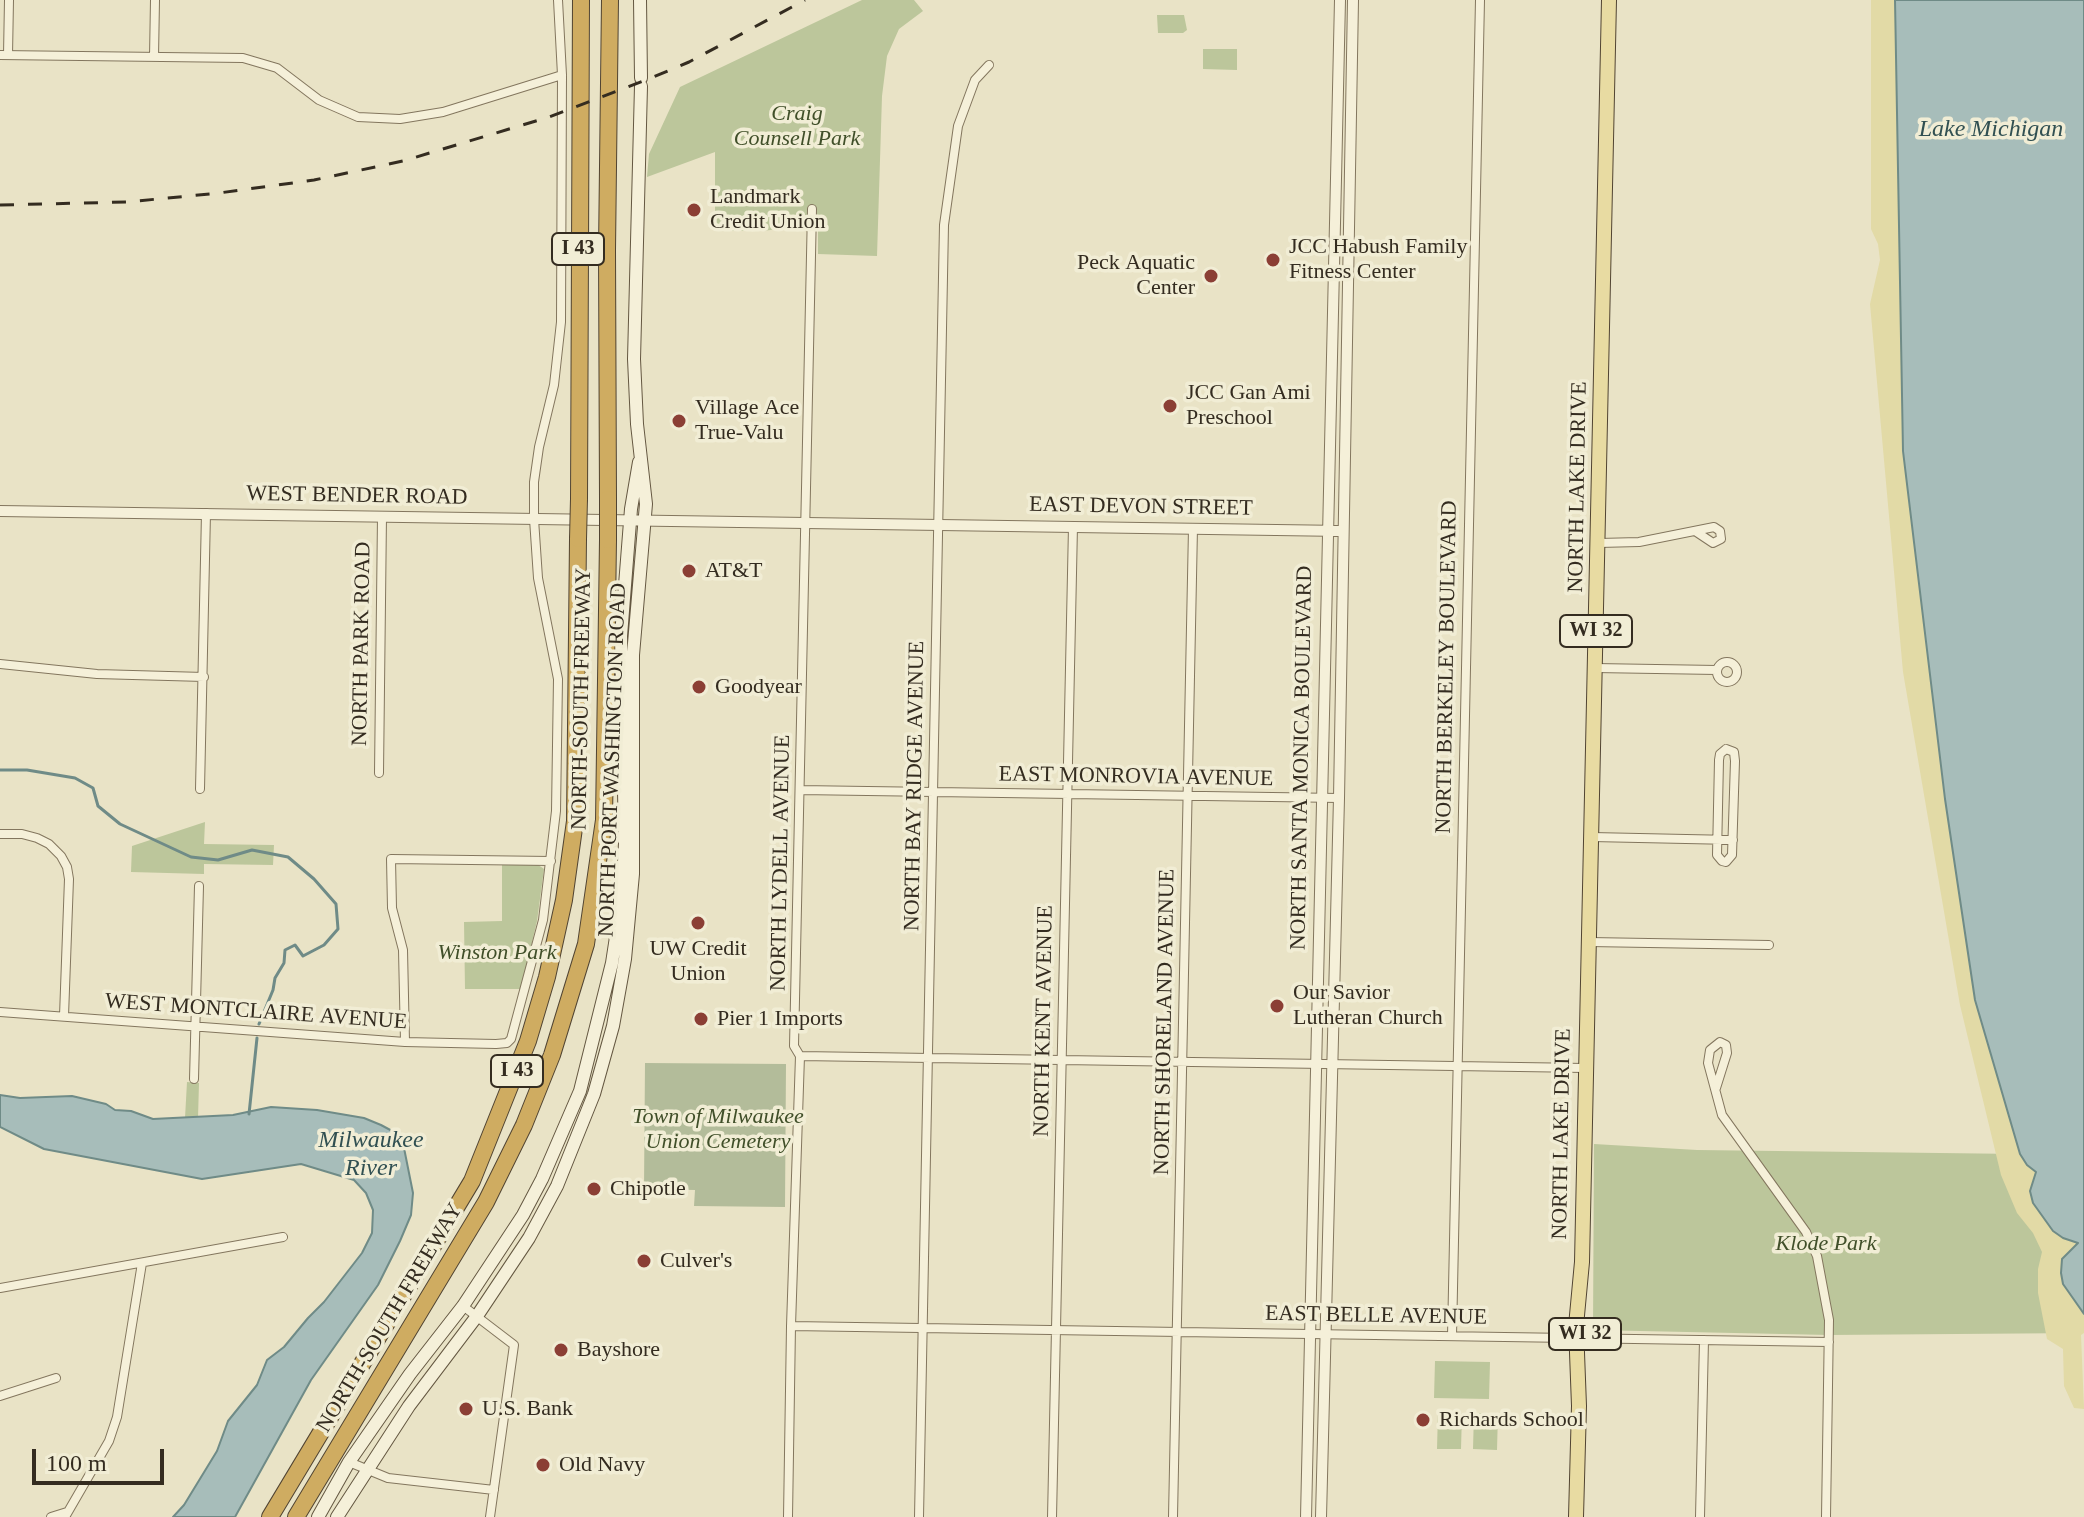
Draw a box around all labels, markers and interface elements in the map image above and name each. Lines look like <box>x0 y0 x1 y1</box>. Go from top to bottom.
park label: Craig Counsell Park <box>734 101 860 152</box>
water label: Lake Michigan <box>1919 116 2063 144</box>
place label: Landmark Credit Union <box>710 184 825 236</box>
marker: Landmark Credit Union <box>685 201 703 219</box>
road number: I 43 <box>552 233 604 265</box>
place label: JCC Habush Family Fitness Center <box>1289 234 1467 286</box>
place label: Peck Aquatic Center <box>1077 250 1195 302</box>
marker: JCC Habush Family Fitness Center <box>1264 251 1282 269</box>
marker: Peck Aquatic Center <box>1202 267 1220 285</box>
place label: JCC Gan Ami Preschool <box>1186 380 1311 432</box>
street label: NORTH LAKE DRIVE <box>1563 381 1593 593</box>
place label: Village Ace True-Valu <box>695 395 799 446</box>
marker: JCC Gan Ami Preschool <box>1161 397 1179 415</box>
marker: Village Ace True-Valu <box>670 412 688 430</box>
street label: WEST BENDER ROAD <box>246 481 468 511</box>
street label: EAST DEVON STREET <box>1029 492 1253 522</box>
street label: NORTH BERKELEY BOULEVARD <box>1431 500 1463 834</box>
street label: NORTH PARK ROAD <box>347 542 377 746</box>
place label: AT&T <box>705 558 762 584</box>
marker: AT&T <box>680 562 698 580</box>
street label: NORTH SANTA MONICA BOULEVARD <box>1285 566 1319 950</box>
street label: NORTH-SOUTH FREEWAY <box>567 568 597 830</box>
street label: NORTH PORT WASHINGTON ROAD <box>594 582 632 938</box>
road number: WI 32 <box>1560 615 1632 647</box>
street label: NORTH BAY RIDGE AVENUE <box>899 641 931 931</box>
place label: Goodyear <box>715 674 802 700</box>
marker: Goodyear <box>690 678 708 696</box>
street label: NORTH LYDELL AVENUE <box>766 735 796 991</box>
street label: EAST MONROVIA AVENUE <box>998 761 1274 793</box>
street label: NORTH SHORELAND AVENUE <box>1149 869 1181 1175</box>
street label: NORTH KENT AVENUE <box>1029 905 1059 1137</box>
marker: UW Credit Union <box>689 914 707 932</box>
place label: UW Credit Union <box>649 936 747 988</box>
park label: Winston Park <box>437 940 557 966</box>
place label: Our Savior Lutheran Church <box>1293 980 1443 1032</box>
street label: WEST MONTCLAIRE AVENUE <box>104 988 408 1036</box>
marker: Our Savior Lutheran Church <box>1268 997 1286 1015</box>
place label: Pier 1 Imports <box>717 1006 843 1032</box>
marker: Pier 1 Imports <box>692 1010 710 1028</box>
street label: NORTH LAKE DRIVE <box>1547 1028 1577 1240</box>
road number: I 43 <box>491 1055 543 1087</box>
park label: Town of Milwaukee Union Cemetery <box>632 1104 804 1156</box>
water label: Milwaukee River <box>318 1127 424 1183</box>
place label: Chipotle <box>610 1176 686 1202</box>
marker: Chipotle <box>585 1180 603 1198</box>
street label: NORTH-SOUTH FREEWAY <box>311 1199 469 1437</box>
park label: Klode Park <box>1776 1231 1876 1257</box>
place label: Culver's <box>660 1248 732 1274</box>
marker: Culver's <box>635 1252 653 1270</box>
street label: EAST BELLE AVENUE <box>1265 1301 1487 1331</box>
road number: WI 32 <box>1549 1318 1621 1350</box>
place label: Bayshore <box>577 1337 660 1363</box>
marker: Bayshore <box>552 1341 570 1359</box>
place label: U.S. Bank <box>482 1396 573 1422</box>
marker: U.S. Bank <box>457 1400 475 1418</box>
place label: Richards School <box>1439 1407 1584 1433</box>
marker: Richards School <box>1414 1411 1432 1429</box>
scale bar <box>36 1433 168 1483</box>
text: 100 m <box>46 1450 107 1476</box>
place label: Old Navy <box>559 1452 645 1478</box>
marker: Old Navy <box>534 1456 552 1474</box>

